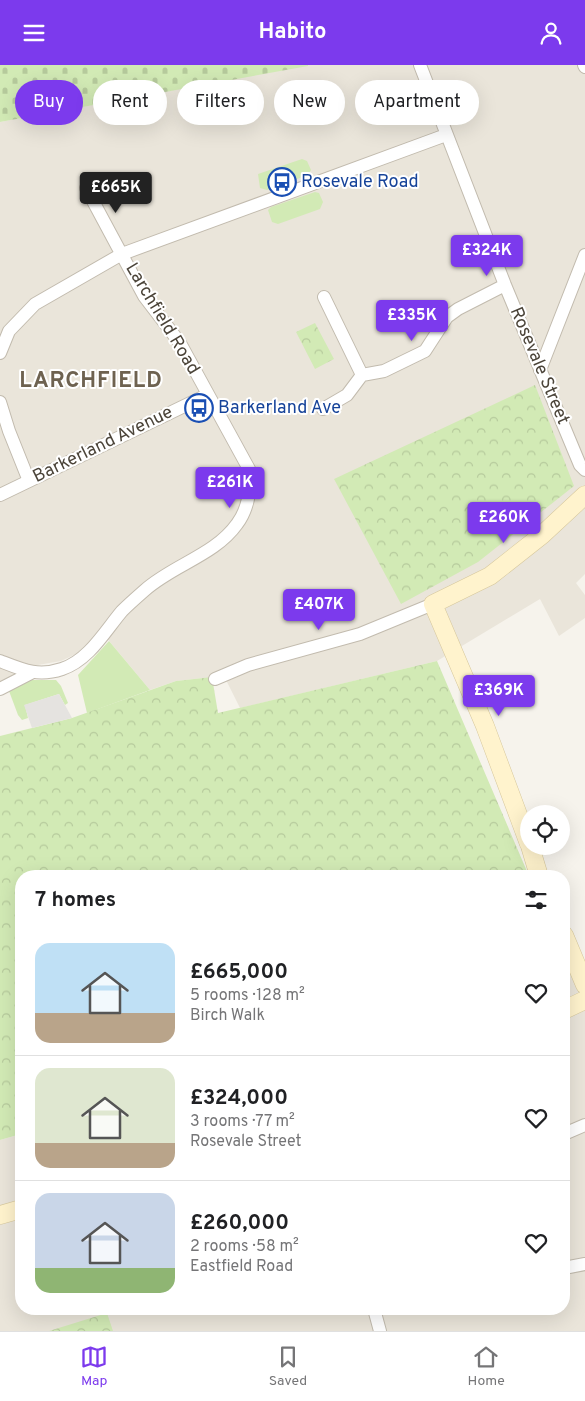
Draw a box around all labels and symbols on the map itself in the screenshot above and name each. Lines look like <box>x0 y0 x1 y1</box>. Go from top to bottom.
bus stop icon: Rosevale Road <box>267 167 297 197</box>
pin: £665K <box>81 171 151 214</box>
place label: Rosevale Road <box>301 171 419 194</box>
pin: £324K <box>452 235 522 277</box>
street label: Larchfield Road <box>120 259 204 379</box>
pin: £335K <box>377 299 447 342</box>
street label: Rosevale Street <box>504 304 574 428</box>
district label: LARCHFIELD <box>19 368 163 395</box>
bus stop icon: Barkerland Ave <box>184 393 214 423</box>
place label: Barkerland Ave <box>218 397 341 420</box>
street label: Barkerland Avenue <box>29 401 177 489</box>
pin: £261K <box>195 467 265 509</box>
pin: £260K <box>469 501 539 544</box>
pin: £407K <box>284 589 354 631</box>
pin: £369K <box>464 675 534 717</box>

